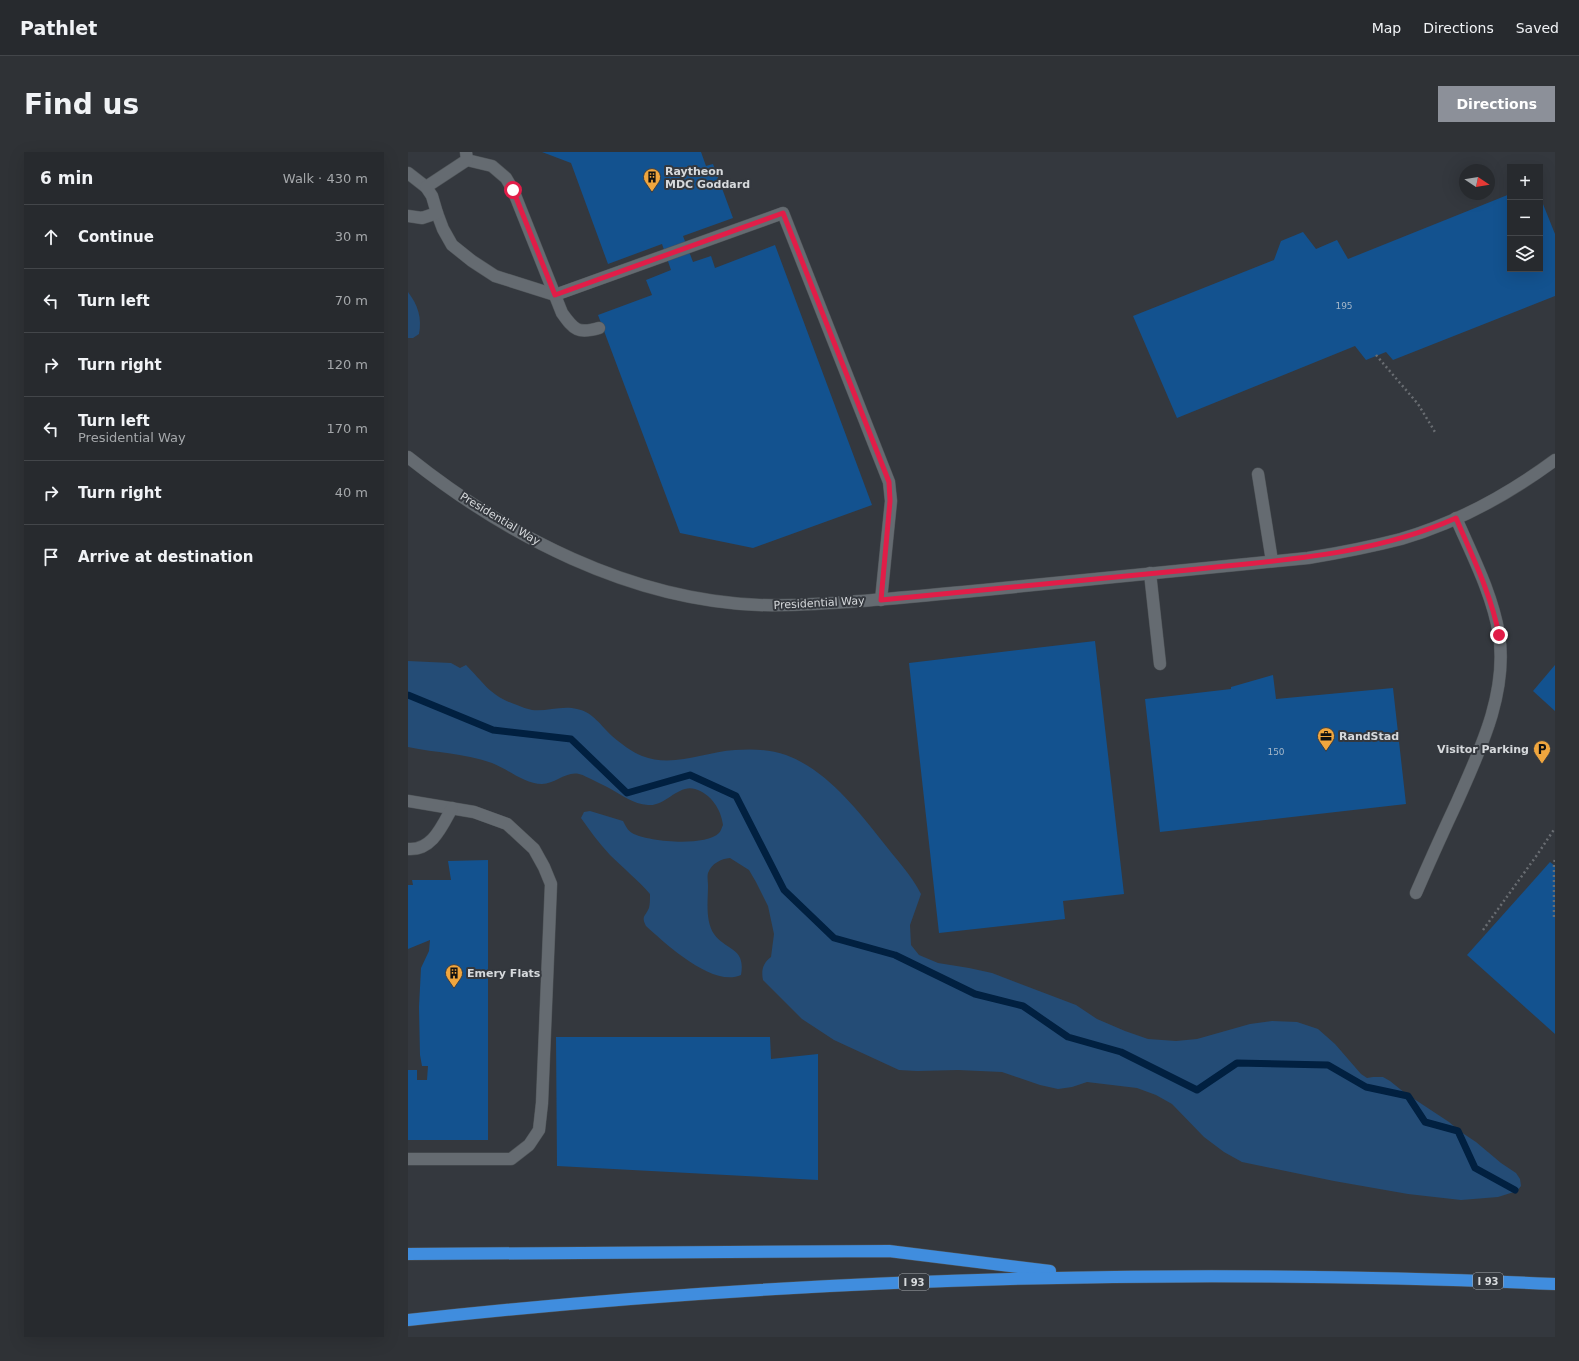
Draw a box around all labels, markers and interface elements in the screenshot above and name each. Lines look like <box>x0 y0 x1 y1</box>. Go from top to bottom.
text: Pathlet <box>20 17 97 39</box>
text: Map <box>1372 20 1401 36</box>
text: Directions <box>1423 20 1494 36</box>
text: Saved <box>1516 20 1559 36</box>
button: Directions <box>1438 86 1555 122</box>
text: Find us <box>24 88 139 121</box>
north arrow <box>1459 164 1495 200</box>
map controls <box>1507 164 1543 272</box>
button: + <box>1507 164 1543 200</box>
place label: Raytheon MDC Goddard <box>665 165 750 191</box>
building icon: Raytheon MDC Goddard <box>642 167 662 192</box>
text: 6 min <box>40 168 93 188</box>
text: Walk · 430 m <box>283 171 368 186</box>
route start <box>504 181 522 199</box>
button: − <box>1507 200 1543 236</box>
icon: ahead <box>40 226 62 248</box>
text: Continue <box>78 228 154 246</box>
text: 30 m <box>335 229 368 244</box>
button: layers <box>1507 236 1543 272</box>
icon: left <box>40 290 62 312</box>
text: Turn left <box>78 292 150 310</box>
text: 70 m <box>335 293 368 308</box>
house number: 195 <box>1335 301 1353 311</box>
icon: right <box>40 354 62 376</box>
text: Turn right <box>78 356 162 374</box>
text: 120 m <box>326 357 368 372</box>
text: Turn left <box>78 412 150 430</box>
icon: left <box>40 418 62 440</box>
text: 170 m <box>326 421 368 436</box>
text: Presidential Way <box>78 430 186 445</box>
icon: right <box>40 482 62 504</box>
text: Turn right <box>78 484 162 502</box>
text: 40 m <box>335 485 368 500</box>
street label: Presidential Way <box>458 490 543 548</box>
icon: arrive <box>40 546 62 568</box>
text: Arrive at destination <box>78 548 253 566</box>
street label: Presidential Way <box>773 594 865 612</box>
route end <box>1490 626 1508 644</box>
office icon: RandStad <box>1316 726 1336 751</box>
place label: RandStad <box>1339 730 1399 743</box>
parking icon: Visitor Parking <box>1532 739 1552 764</box>
place label: Visitor Parking <box>1437 743 1529 756</box>
house number: 150 <box>1267 747 1285 757</box>
building icon: Emery Flats <box>444 963 464 988</box>
place label: Emery Flats <box>467 967 541 980</box>
road number: I 93 <box>1473 1273 1503 1289</box>
road number: I 93 <box>899 1274 929 1290</box>

